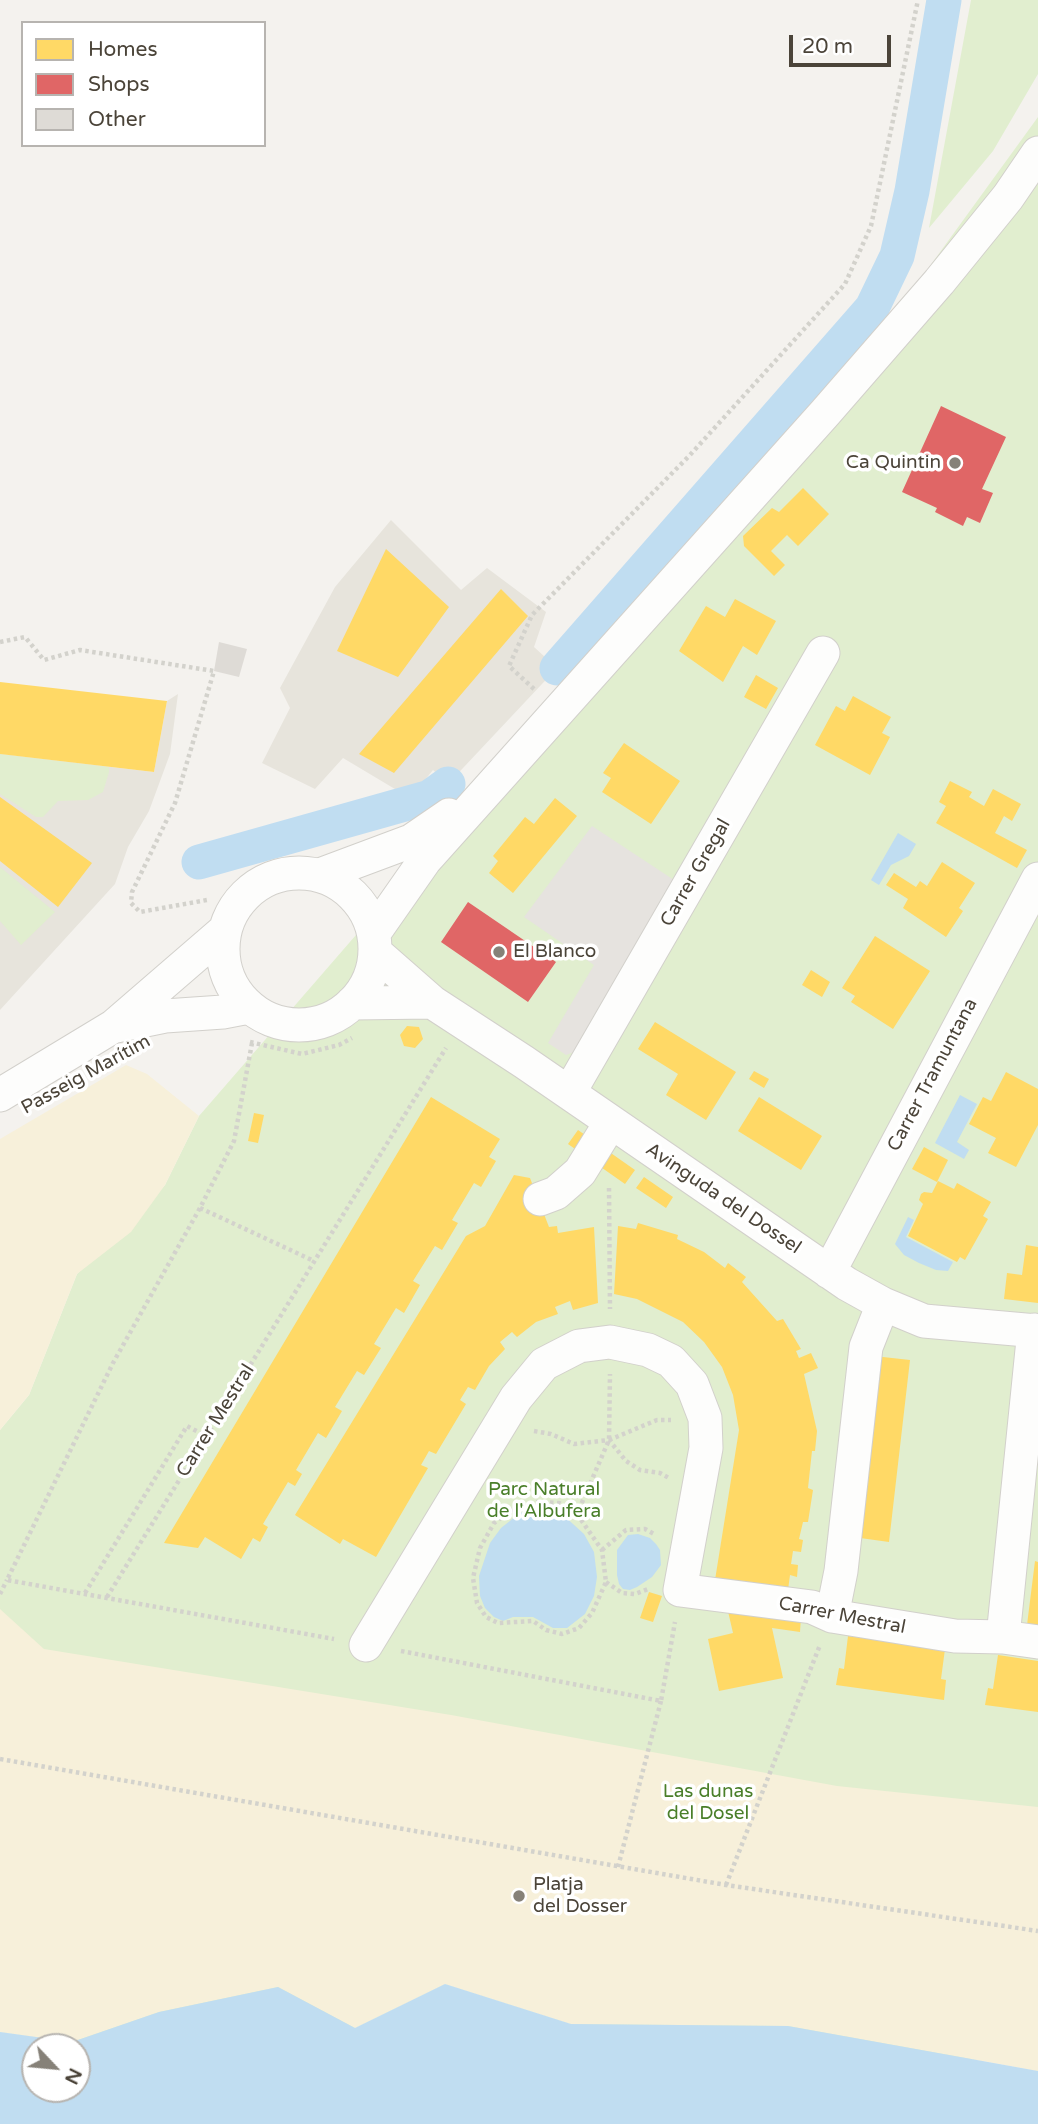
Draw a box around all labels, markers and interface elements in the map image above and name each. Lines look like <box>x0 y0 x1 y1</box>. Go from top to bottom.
legend <box>21 21 266 147</box>
scale bar <box>793 21 894 65</box>
text: 20 m <box>802 34 853 59</box>
text: Homes <box>88 37 158 62</box>
text: Shops <box>88 72 150 97</box>
text: Other <box>88 107 146 132</box>
place label: Ca Quintin <box>846 452 941 474</box>
marker: Ca Quintin <box>947 455 963 471</box>
street label: Carrer Gregal <box>656 815 736 931</box>
place label: El Blanco <box>513 941 596 963</box>
marker: El Blanco <box>491 944 507 960</box>
street label: Carrer Tramuntana <box>883 995 983 1155</box>
street label: Passeig Marítim <box>17 1030 155 1120</box>
street label: Avinguda del Dossel <box>641 1138 805 1260</box>
street label: Carrer Mestral <box>172 1360 260 1482</box>
park label: Parc Natural de l'Albufera <box>487 1479 601 1523</box>
street label: Carrer Mestral <box>777 1593 907 1639</box>
park label: Las dunas del Dosel <box>663 1781 753 1825</box>
place label: Platja del Dosser <box>533 1874 627 1918</box>
marker: Platja del Dosser <box>511 1888 527 1904</box>
north arrow <box>21 2033 91 2103</box>
text: N <box>60 2065 86 2088</box>

